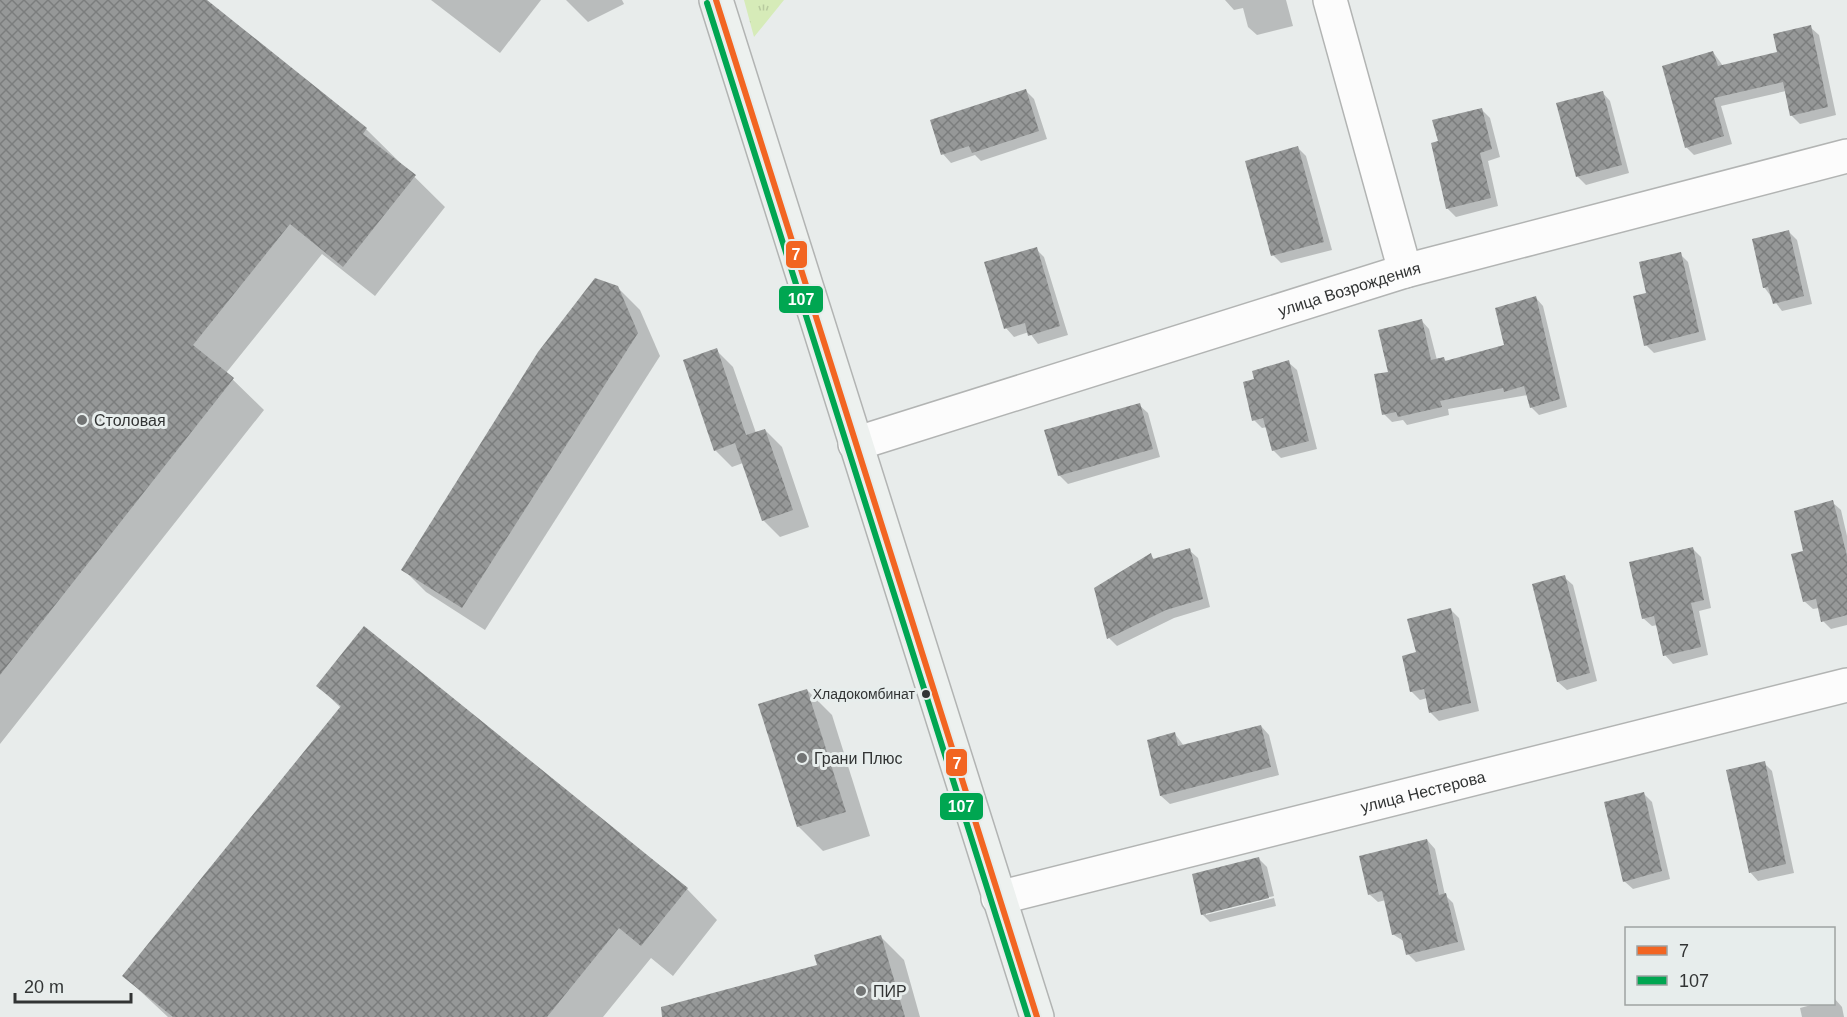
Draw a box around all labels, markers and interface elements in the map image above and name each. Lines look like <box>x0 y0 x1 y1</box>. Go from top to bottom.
line badge: 7 <box>785 240 808 269</box>
text: 7 <box>792 246 801 263</box>
street label: улица Возрождения <box>1276 259 1422 319</box>
line badge: 107 <box>778 285 824 314</box>
text: 107 <box>788 291 814 308</box>
place label: Столовая <box>94 412 166 429</box>
marker: Столовая <box>75 413 89 427</box>
place label: Хладокомбинат <box>813 686 916 702</box>
marker: Хладокомбинат <box>920 688 932 700</box>
line badge: 7 <box>945 748 968 777</box>
place label: Грани Плюс <box>814 750 903 767</box>
marker: Грани Плюс <box>795 751 809 765</box>
text: 7 <box>953 755 962 772</box>
street label: улица Нестерова <box>1359 768 1487 815</box>
line badge: 107 <box>939 792 984 821</box>
text: 107 <box>948 798 974 815</box>
legend <box>1625 927 1835 1005</box>
text: 7 <box>1679 941 1689 961</box>
scale bar <box>15 966 130 1004</box>
text: 107 <box>1679 971 1709 991</box>
text: 20 m <box>24 977 64 997</box>
place label: ПИР <box>873 983 907 1000</box>
marker: ПИР <box>854 984 868 998</box>

